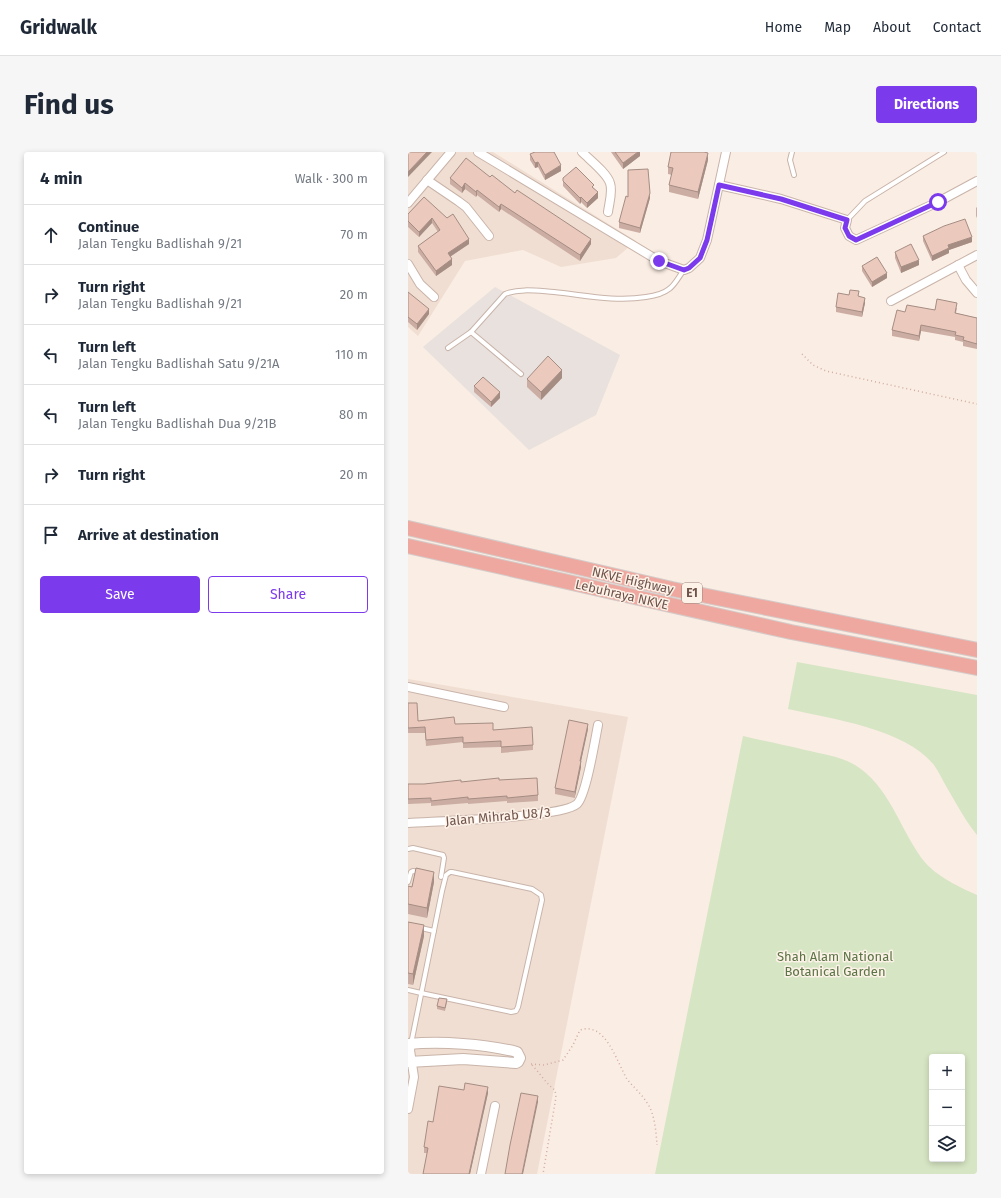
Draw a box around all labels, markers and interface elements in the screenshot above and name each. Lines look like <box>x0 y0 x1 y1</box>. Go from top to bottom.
text: Gridwalk <box>20 16 97 39</box>
text: Home <box>765 19 802 36</box>
text: Map <box>824 19 851 36</box>
text: About <box>873 19 911 36</box>
text: Contact <box>933 19 981 36</box>
button: Directions <box>876 86 977 123</box>
text: Find us <box>24 88 114 121</box>
text: 4 min <box>40 168 83 189</box>
text: Walk · 300 m <box>295 171 368 186</box>
route start <box>929 193 947 211</box>
text: Continue <box>78 218 139 236</box>
icon: ahead <box>40 224 62 246</box>
text: 70 m <box>341 227 368 242</box>
text: Jalan Tengku Badlishah 9/21 <box>78 236 242 251</box>
route end <box>650 252 668 270</box>
text: Turn right <box>78 278 145 296</box>
icon: right <box>40 284 62 306</box>
text: 20 m <box>340 287 368 302</box>
text: Jalan Tengku Badlishah 9/21 <box>78 296 242 311</box>
text: Turn left <box>78 338 136 356</box>
icon: left <box>40 344 62 366</box>
text: 110 m <box>335 347 368 362</box>
text: Jalan Tengku Badlishah Satu 9/21A <box>78 356 279 371</box>
text: Turn left <box>78 398 136 416</box>
icon: left <box>40 404 62 426</box>
text: 80 m <box>339 407 368 422</box>
text: Jalan Tengku Badlishah Dua 9/21B <box>78 416 277 431</box>
icon: right <box>40 464 62 486</box>
text: Turn right <box>78 466 145 484</box>
text: 20 m <box>340 467 368 482</box>
icon: arrive <box>40 524 62 546</box>
text: Arrive at destination <box>78 526 219 544</box>
street label: NKVE Highway <box>591 564 676 597</box>
button: Save <box>40 576 200 613</box>
button: Share <box>208 576 368 613</box>
street label: Lebuhraya NKVE <box>574 576 670 612</box>
road number: E1 <box>682 583 702 603</box>
street label: Jalan Mihrab U8/3 <box>445 804 551 829</box>
park label: Shah Alam National Botanical Garden <box>777 949 893 979</box>
map controls <box>929 1054 965 1162</box>
button: + <box>929 1054 965 1090</box>
button: − <box>929 1090 965 1126</box>
button: layers <box>929 1126 965 1162</box>

